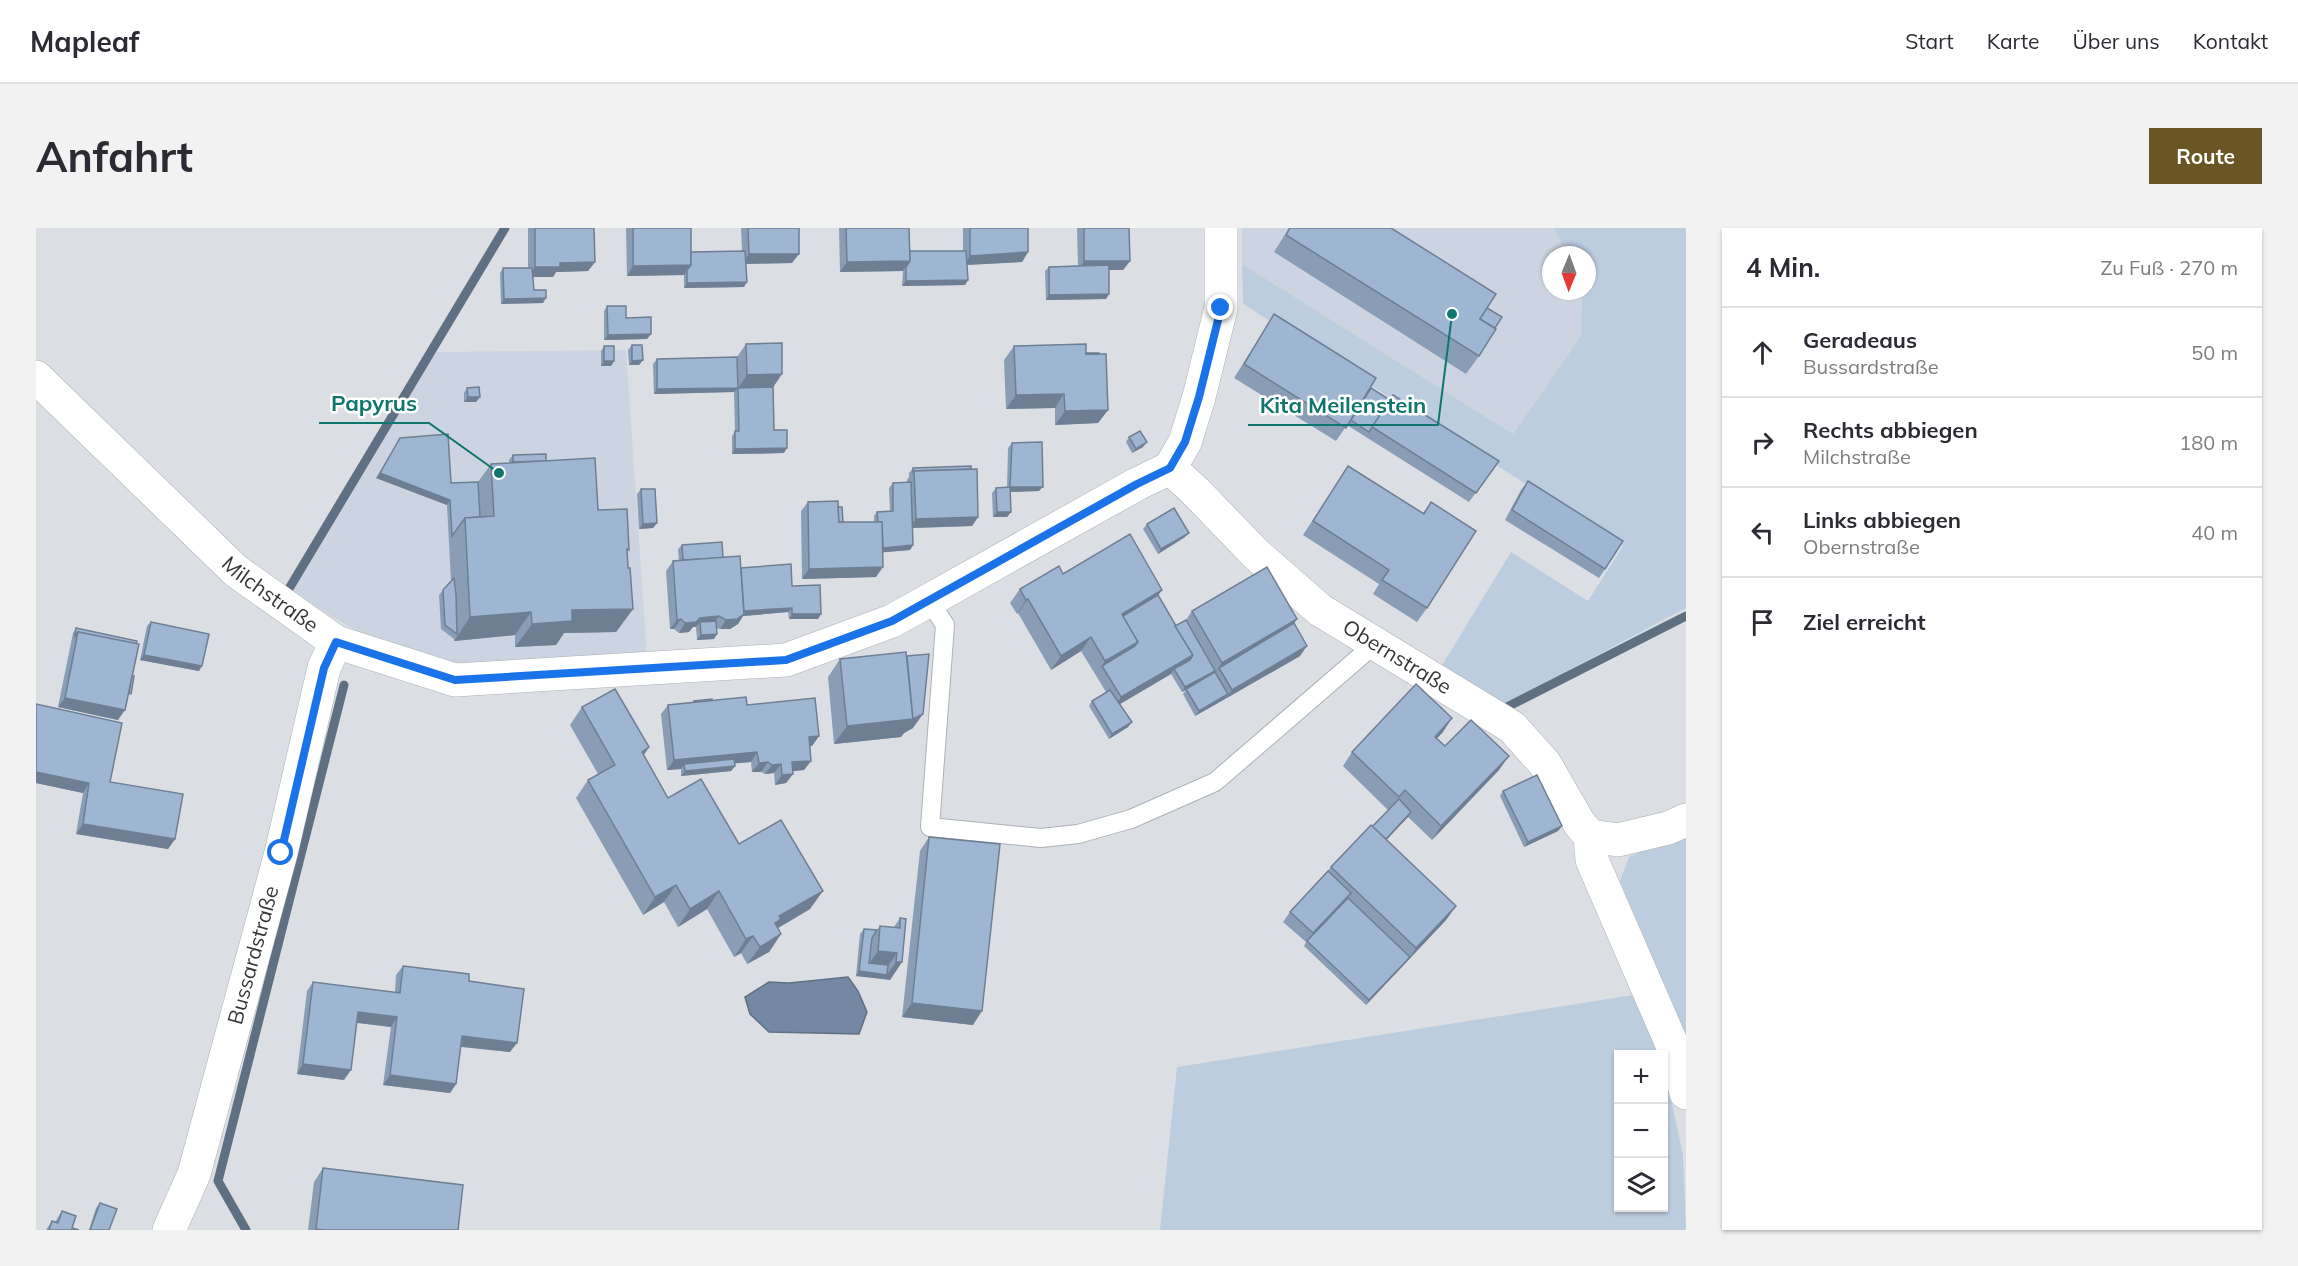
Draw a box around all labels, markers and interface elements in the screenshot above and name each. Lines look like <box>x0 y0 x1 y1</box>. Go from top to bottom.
text: Mapleaf <box>30 24 139 59</box>
text: Start <box>1905 28 1954 54</box>
text: Karte <box>1987 28 2039 54</box>
text: Über uns <box>2072 28 2160 54</box>
text: Kontakt <box>2193 28 2268 54</box>
button: Route <box>2149 128 2262 184</box>
text: Anfahrt <box>36 130 193 183</box>
north arrow <box>1542 246 1596 300</box>
text: 4 Min. <box>1746 251 1820 284</box>
text: Zu Fuß · 270 m <box>2100 255 2238 280</box>
route end <box>1207 294 1233 320</box>
text: Geradeaus <box>1803 326 1917 354</box>
icon: ahead <box>1746 336 1779 369</box>
text: 50 m <box>2191 340 2238 365</box>
text: Bussardstraße <box>1803 354 1939 379</box>
callout: Papyrus <box>319 383 429 423</box>
callout: Kita Meilenstein <box>1248 385 1438 425</box>
text: Papyrus <box>331 389 417 417</box>
text: Kita Meilenstein <box>1260 391 1426 419</box>
text: Rechts abbiegen <box>1803 416 1978 444</box>
icon: right <box>1746 426 1779 459</box>
text: 180 m <box>2179 430 2238 455</box>
text: Milchstraße <box>1803 444 1911 469</box>
text: Links abbiegen <box>1803 506 1961 534</box>
icon: left <box>1746 516 1779 549</box>
text: 40 m <box>2191 520 2238 545</box>
text: Obernstraße <box>1803 534 1920 559</box>
street label: Milchstraße <box>217 550 324 638</box>
icon: arrive <box>1746 606 1779 639</box>
text: Ziel erreicht <box>1803 608 1926 636</box>
street label: Obernstraße <box>1338 613 1457 699</box>
route start <box>267 839 293 865</box>
street label: Bussardstraße <box>221 883 284 1027</box>
map controls <box>1614 1050 1668 1212</box>
button: + <box>1614 1050 1668 1104</box>
button: − <box>1614 1104 1668 1158</box>
button: layers <box>1614 1158 1668 1212</box>

